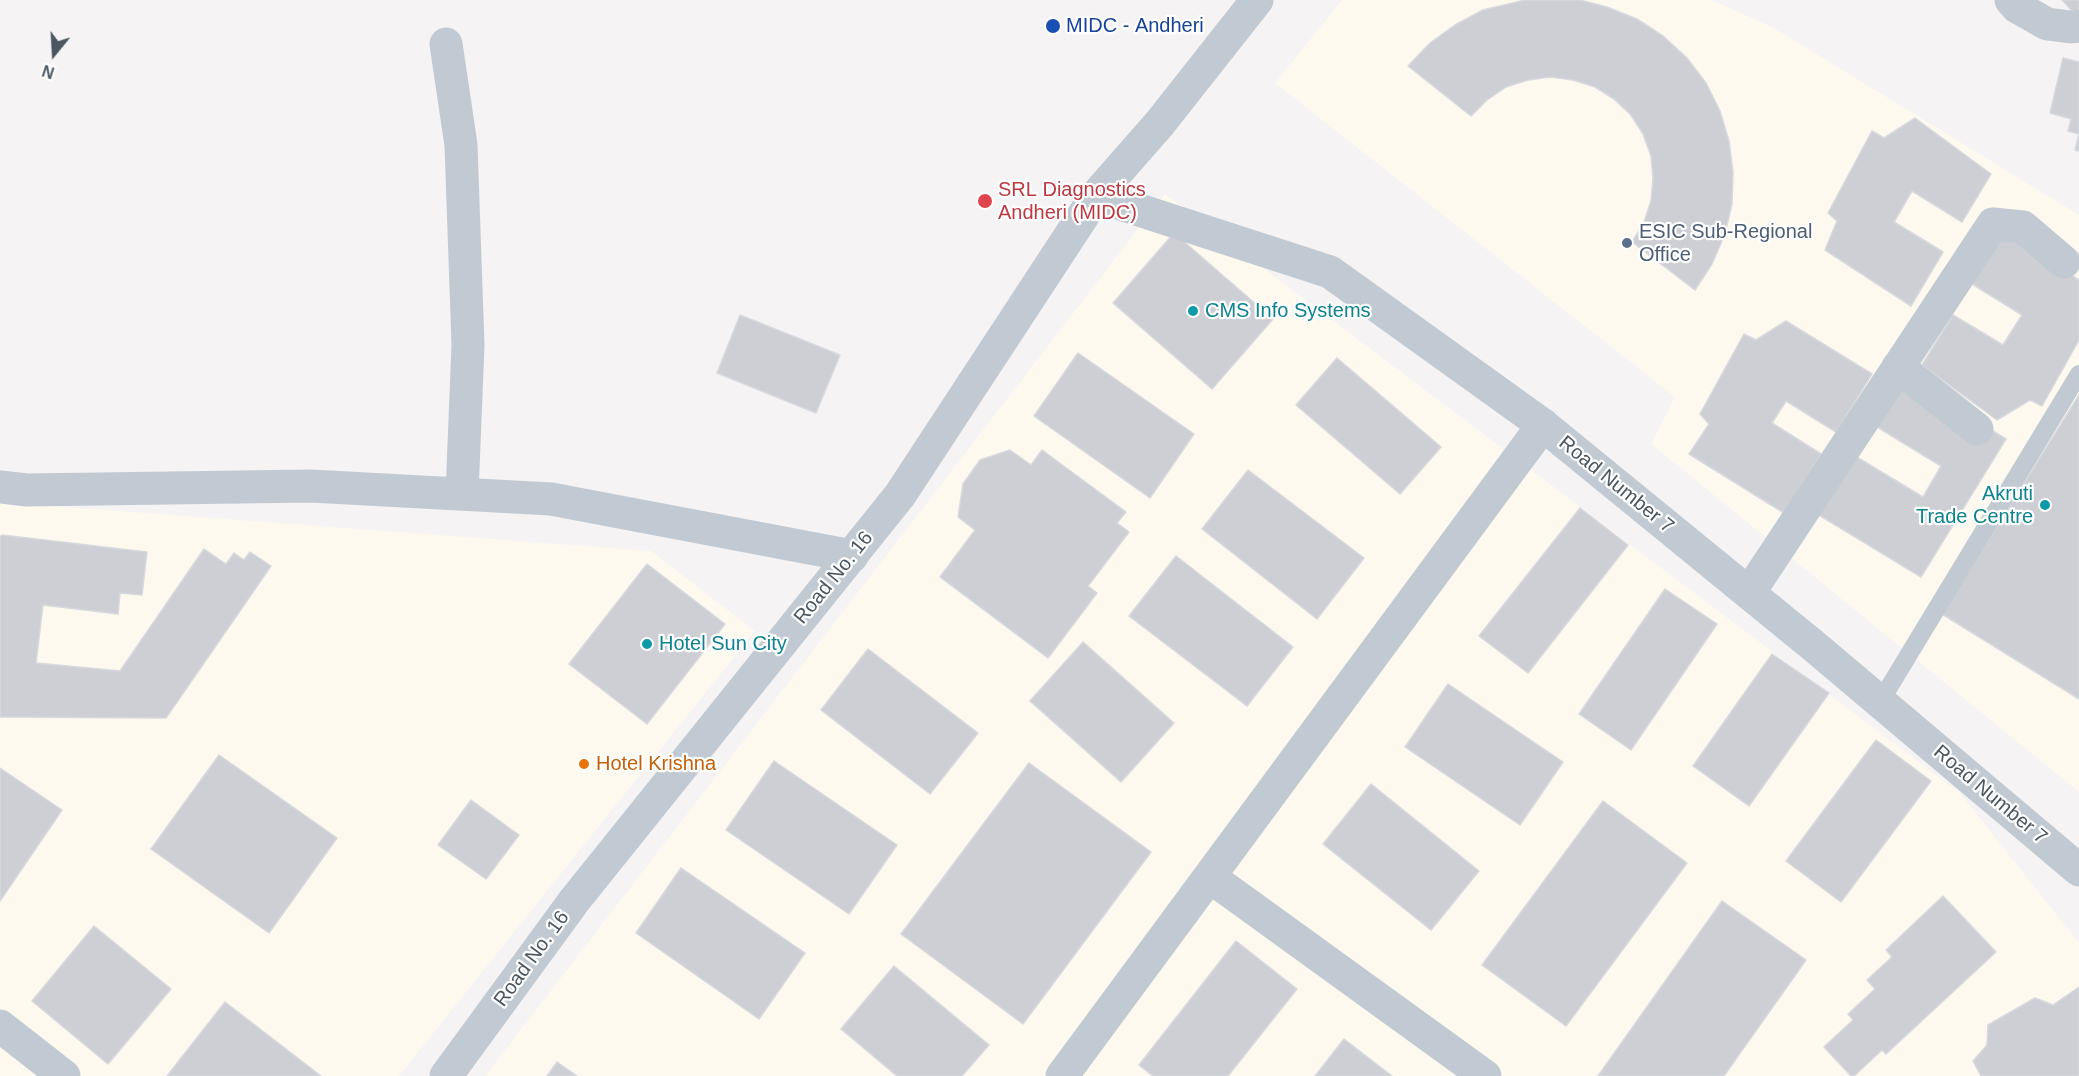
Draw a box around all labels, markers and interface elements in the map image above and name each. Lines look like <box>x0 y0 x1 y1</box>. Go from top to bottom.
place label: MIDC - Andheri <box>1066 14 1204 38</box>
marker: MIDC - Andheri <box>1044 17 1062 35</box>
north arrow <box>24 24 84 84</box>
text: N <box>40 62 56 81</box>
place label: SRL Diagnostics Andheri (MIDC) <box>998 178 1146 225</box>
marker: SRL Diagnostics Andheri (MIDC) <box>976 192 994 210</box>
place label: ESIC Sub-Regional Office <box>1639 220 1812 267</box>
marker: ESIC Sub-Regional Office <box>1620 236 1634 250</box>
place label: CMS Info Systems <box>1205 299 1371 323</box>
marker: CMS Info Systems <box>1186 304 1200 318</box>
street label: Road Number 7 <box>1554 431 1678 539</box>
place label: Akruti Trade Centre <box>1916 482 2033 529</box>
marker: Akruti Trade Centre <box>2038 498 2052 512</box>
street label: Road No. 16 <box>789 527 879 629</box>
place label: Hotel Sun City <box>659 632 787 656</box>
marker: Hotel Sun City <box>640 637 654 651</box>
street label: Road Number 7 <box>1928 740 2052 850</box>
place label: Hotel Krishna <box>596 752 716 776</box>
marker: Hotel Krishna <box>577 757 591 771</box>
street label: Road No. 16 <box>489 907 575 1011</box>

